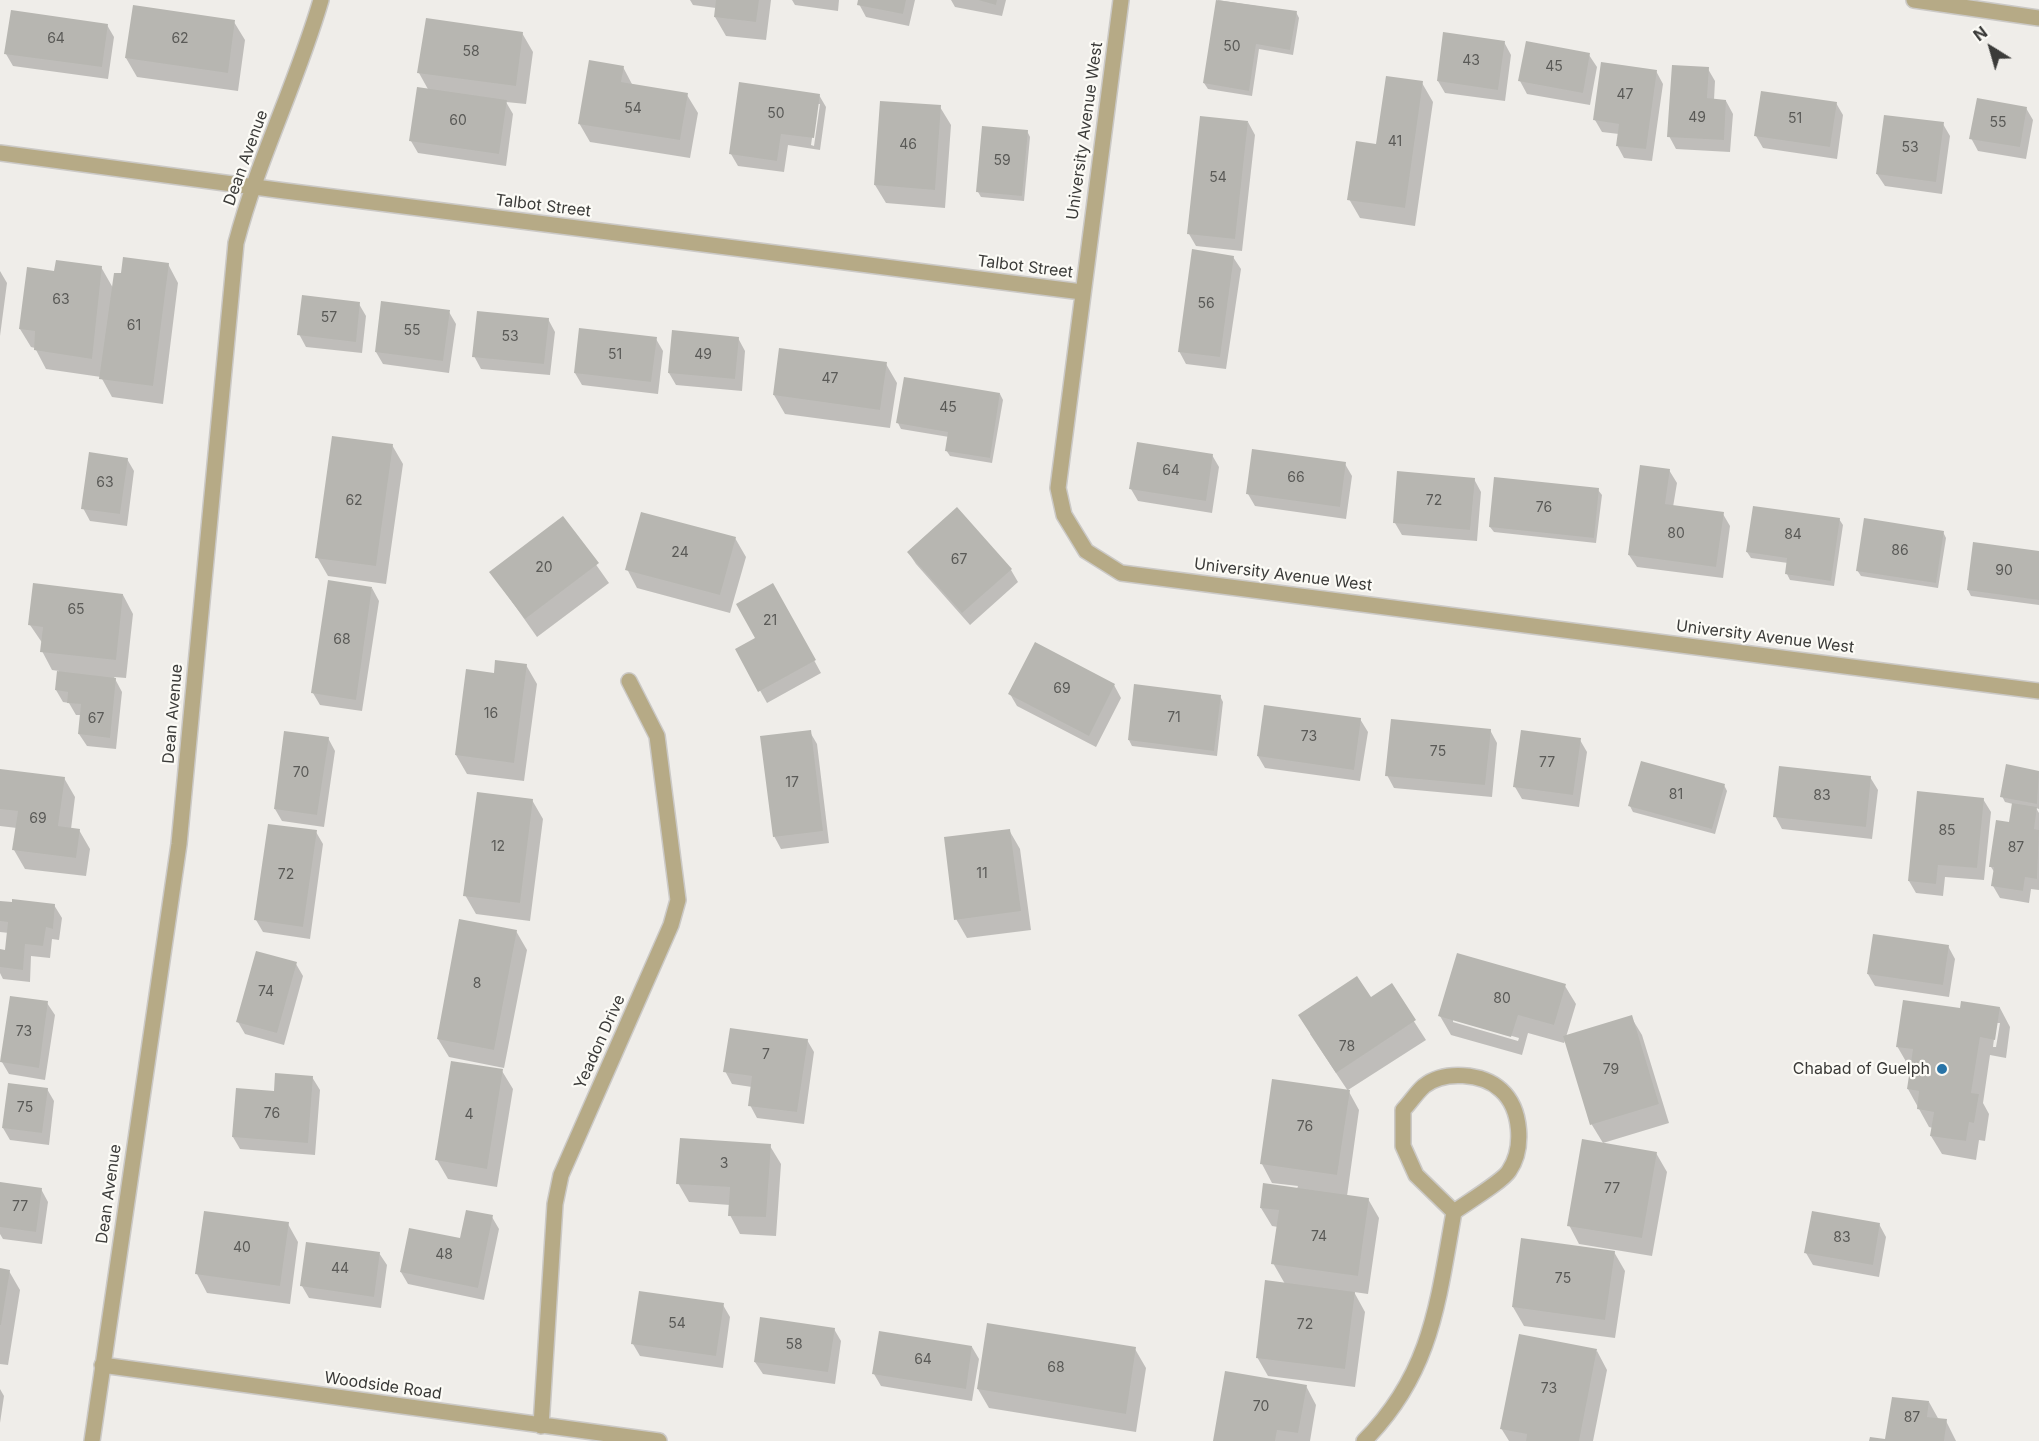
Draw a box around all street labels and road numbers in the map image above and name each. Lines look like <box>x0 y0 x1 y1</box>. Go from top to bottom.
street label: University Avenue West <box>1063 41 1107 221</box>
street label: Dean Avenue <box>220 108 272 208</box>
street label: Talbot Street <box>494 191 592 221</box>
street label: Talbot Street <box>976 252 1074 282</box>
street label: University Avenue West <box>1193 555 1373 595</box>
street label: University Avenue West <box>1675 617 1855 657</box>
street label: Dean Avenue <box>159 663 187 765</box>
street label: Yeadon Drive <box>571 992 629 1092</box>
street label: Dean Avenue <box>93 1143 125 1245</box>
street label: Woodside Road <box>323 1368 443 1404</box>

